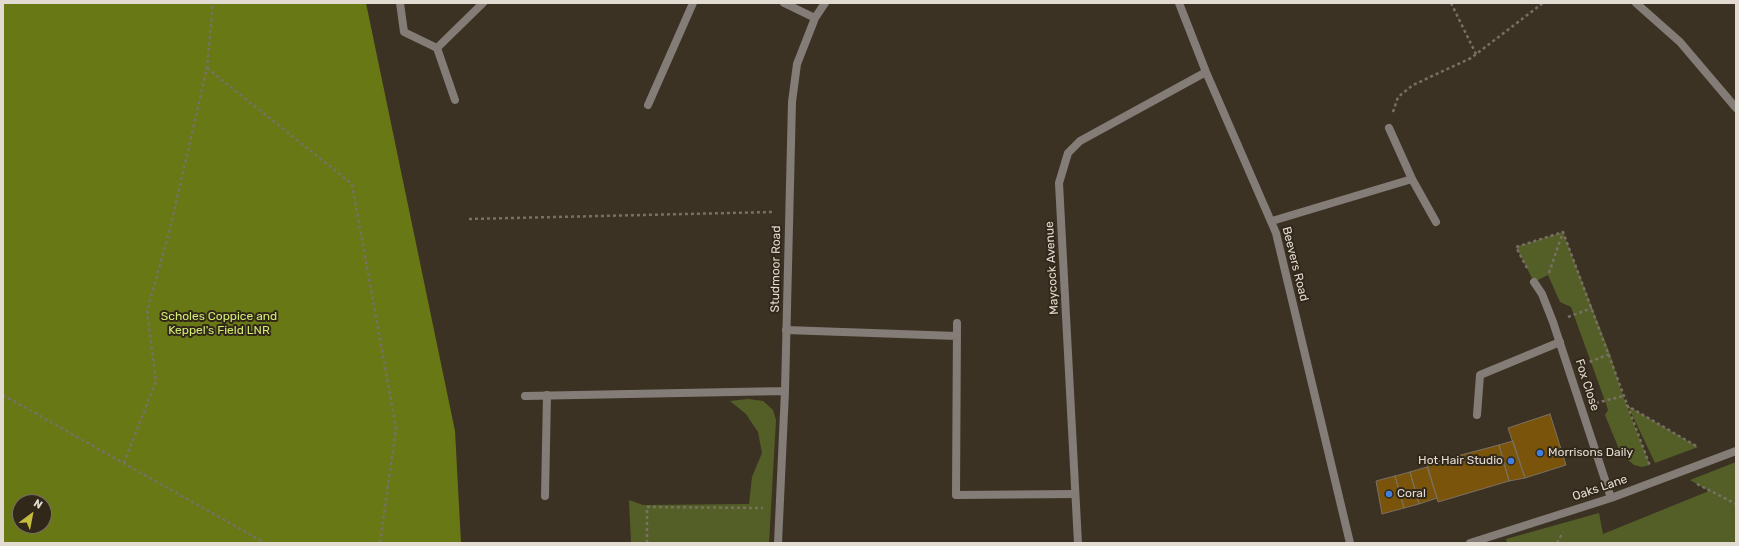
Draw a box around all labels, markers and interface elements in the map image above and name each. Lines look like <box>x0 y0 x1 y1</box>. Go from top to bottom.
street label: Maycock Avenue <box>1042 221 1062 315</box>
street label: Studmoor Road <box>768 225 784 313</box>
street label: Beevers Road <box>1279 225 1311 303</box>
park label: Scholes Coppice and Keppel's Field LNR <box>161 310 277 338</box>
street label: Fox Close <box>1572 357 1602 413</box>
place label: Morrisons Daily <box>1548 446 1633 460</box>
marker: Morrisons Daily <box>1535 448 1545 458</box>
place label: Hot Hair Studio <box>1418 454 1503 468</box>
marker: Hot Hair Studio <box>1506 456 1516 466</box>
street label: Oaks Lane <box>1571 472 1629 504</box>
place label: Coral <box>1397 487 1426 501</box>
marker: Coral <box>1384 489 1394 499</box>
north arrow <box>12 494 52 534</box>
text: N <box>31 497 45 512</box>

